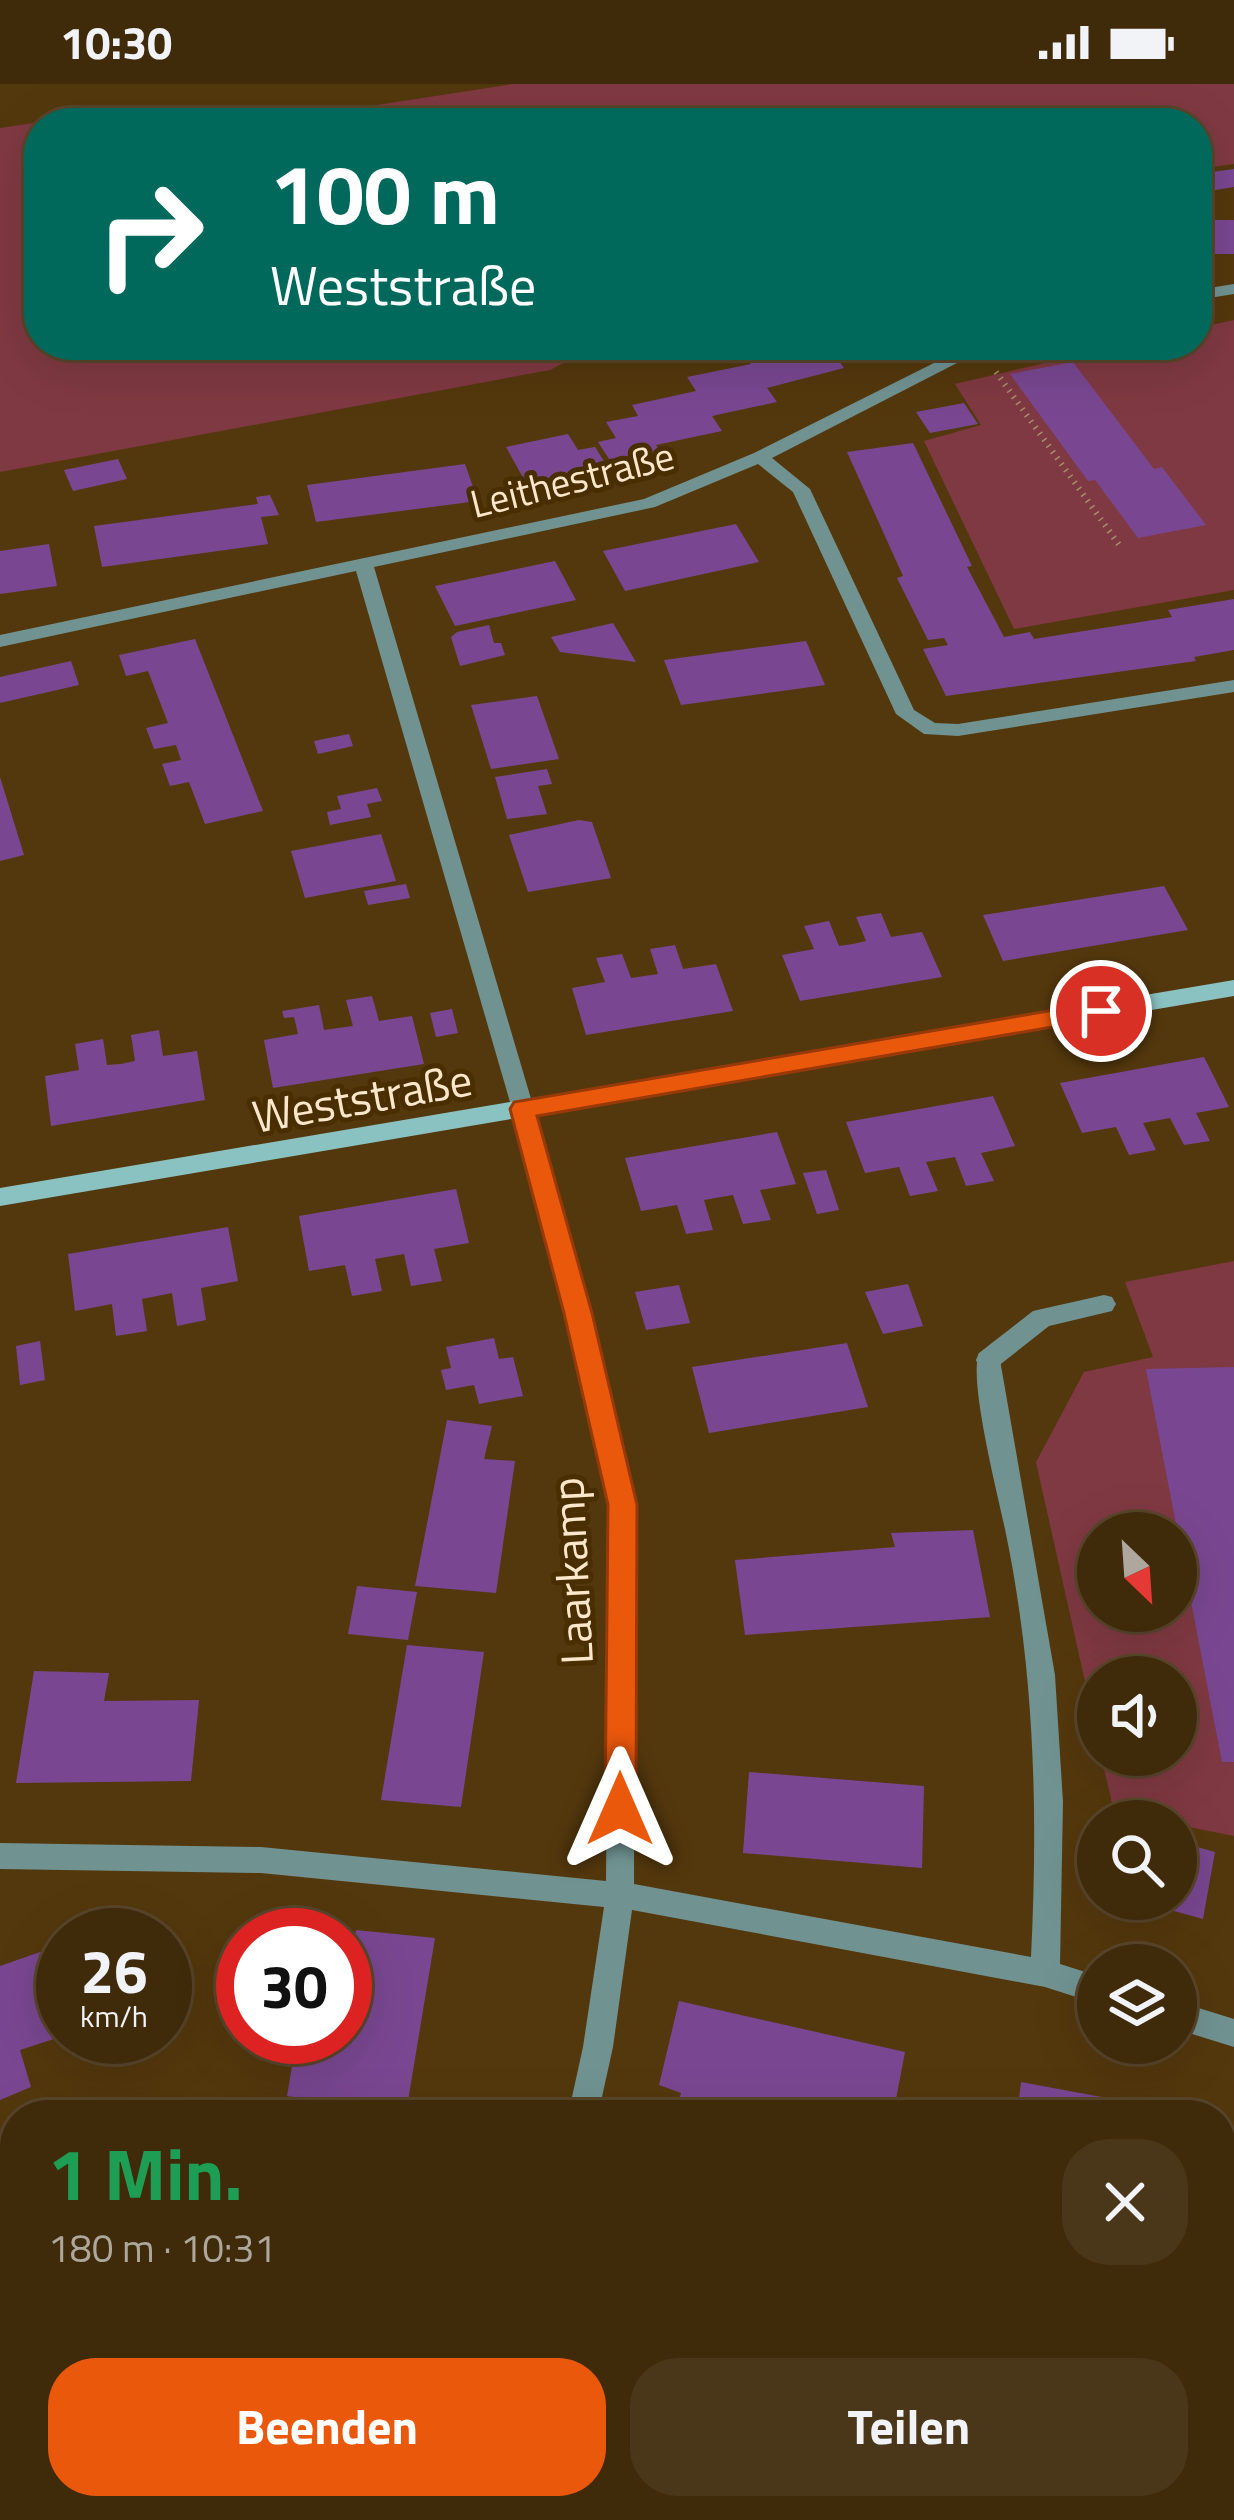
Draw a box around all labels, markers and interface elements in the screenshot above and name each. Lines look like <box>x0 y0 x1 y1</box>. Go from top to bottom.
text: 10:30 <box>60 8 172 76</box>
text: 100 m <box>270 129 500 257</box>
icon: right <box>72 156 228 312</box>
text: Weststraße <box>270 244 536 326</box>
street label: Leithestraße <box>464 425 680 533</box>
pin <box>1050 960 1152 1062</box>
icon: arrive <box>1068 978 1134 1044</box>
street label: Weststraße <box>247 1044 477 1150</box>
street label: Laarkamp <box>532 1476 610 1666</box>
north arrow <box>1077 1512 1197 1632</box>
map controls <box>1077 1512 1197 2064</box>
button: sound <box>1077 1656 1197 1776</box>
position arrow <box>557 1746 683 1872</box>
button: search <box>1077 1800 1197 1920</box>
speed limit sign: 30 <box>216 1908 372 2064</box>
text: 26 <box>80 1925 148 2016</box>
button: layers <box>1077 1944 1197 2064</box>
text: km/h <box>80 1993 148 2039</box>
text: 1 Min. <box>48 2118 243 2228</box>
button: close <box>1062 2139 1188 2265</box>
text: 180 m · 10:31 <box>48 2218 276 2277</box>
button: Beenden <box>48 2358 606 2496</box>
button: Teilen <box>630 2358 1188 2496</box>

